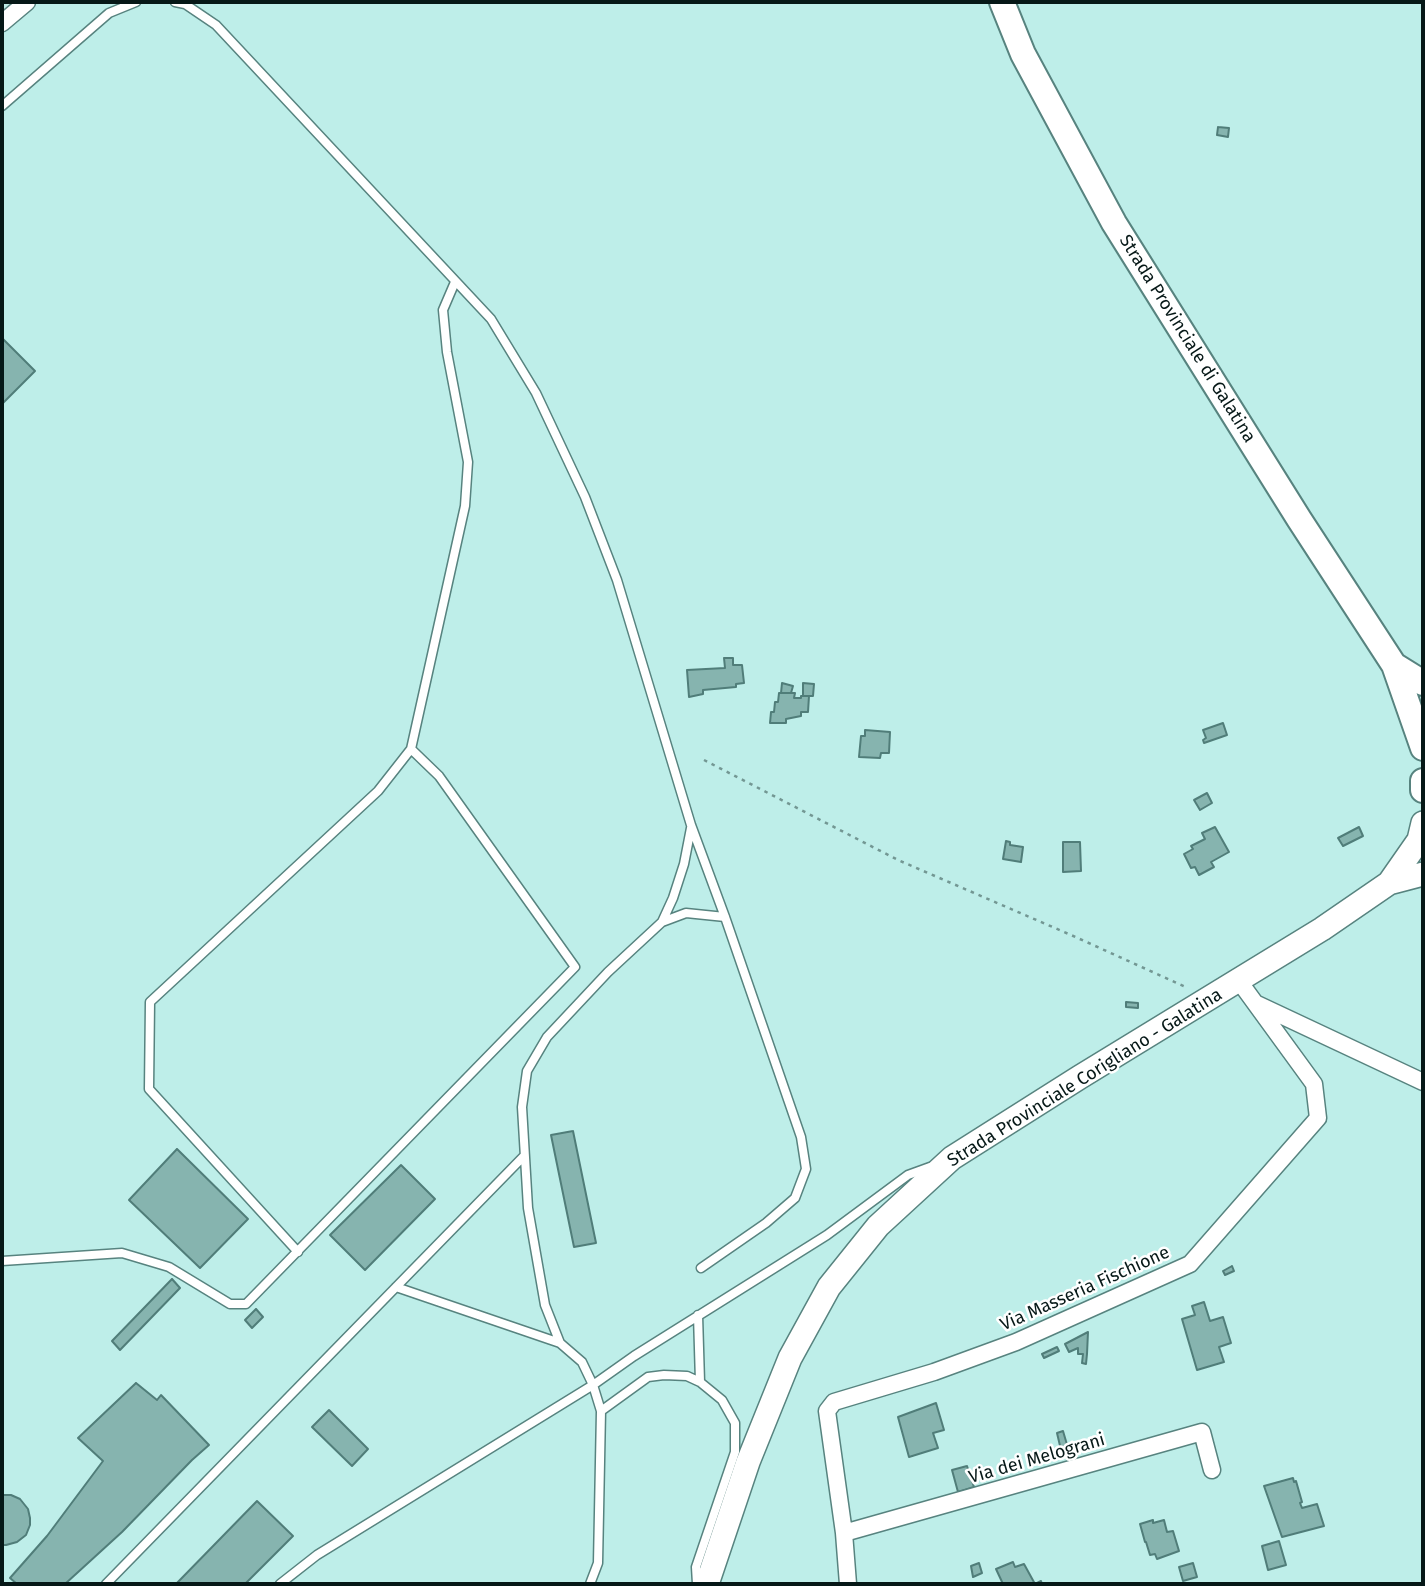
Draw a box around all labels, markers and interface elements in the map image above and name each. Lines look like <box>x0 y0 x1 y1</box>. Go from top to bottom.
street label: Strada Provinciale di Galatina <box>1114 231 1260 447</box>
street label: Strada Provinciale Corigliano - Galatina <box>944 984 1226 1172</box>
street label: Via Masseria Fischione <box>997 1242 1173 1336</box>
street label: Via dei Melograni <box>966 1429 1108 1489</box>

